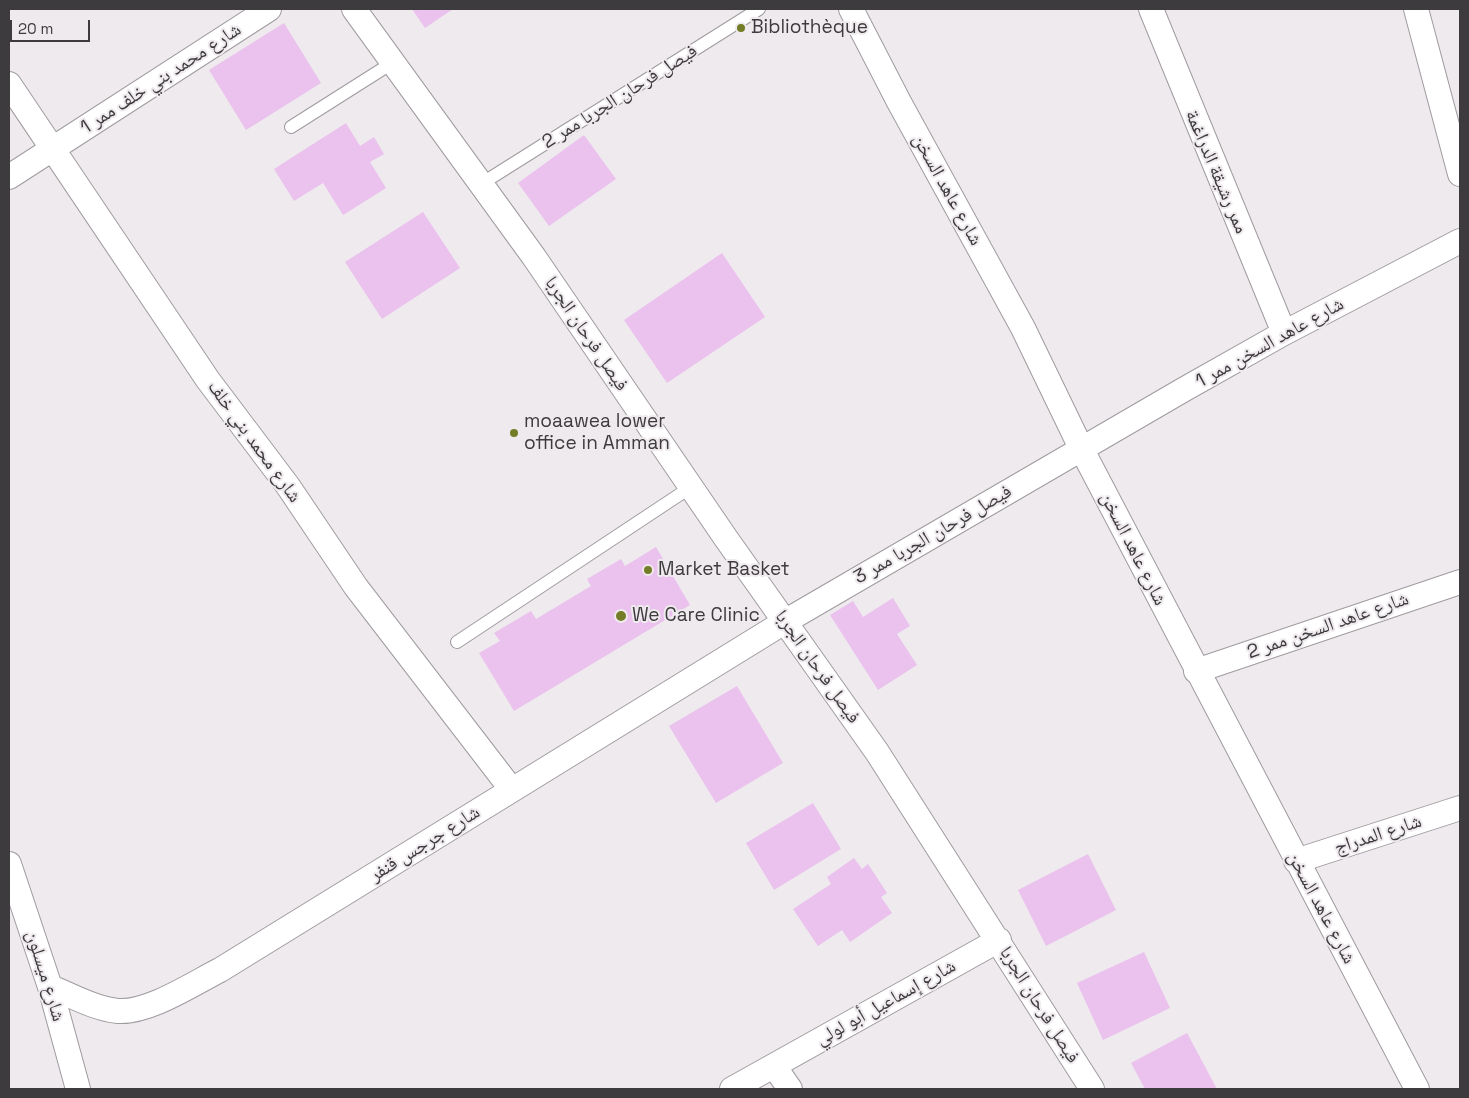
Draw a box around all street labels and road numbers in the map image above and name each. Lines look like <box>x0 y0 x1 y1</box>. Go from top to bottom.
street label: شارع محمد بني خلف ممر 1 <box>76 19 246 139</box>
street label: فيصل فرحان الجربا ممر 2 <box>538 40 702 154</box>
street label: ممر رشيقة الدراغمة <box>1180 107 1252 237</box>
street label: شارع عاهد السخن <box>907 130 987 250</box>
street label: فيصل فرحان الجربا <box>539 272 633 396</box>
street label: شارع عاهد السخن ممر 1 <box>1192 293 1348 393</box>
street label: شارع محمد بني خلف <box>202 377 306 507</box>
street label: فيصل فرحان الجربا ممر 3 <box>850 480 1016 590</box>
street label: شارع عاهد السخن <box>1095 489 1171 609</box>
street label: شارع عاهد السخن ممر 2 <box>1244 588 1412 664</box>
street label: فيصل فرحان الجربا <box>769 606 865 728</box>
street label: شارع جرجس قنفر <box>366 801 484 887</box>
street label: شارع المدراج <box>1332 810 1424 860</box>
street label: شارع عاهد السخن <box>1282 848 1360 968</box>
street label: شارع ميسلون <box>20 928 70 1024</box>
street label: فيصل فرحان الجربا <box>994 942 1084 1068</box>
street label: شارع إسماعيل أبو لولي <box>812 955 960 1051</box>

